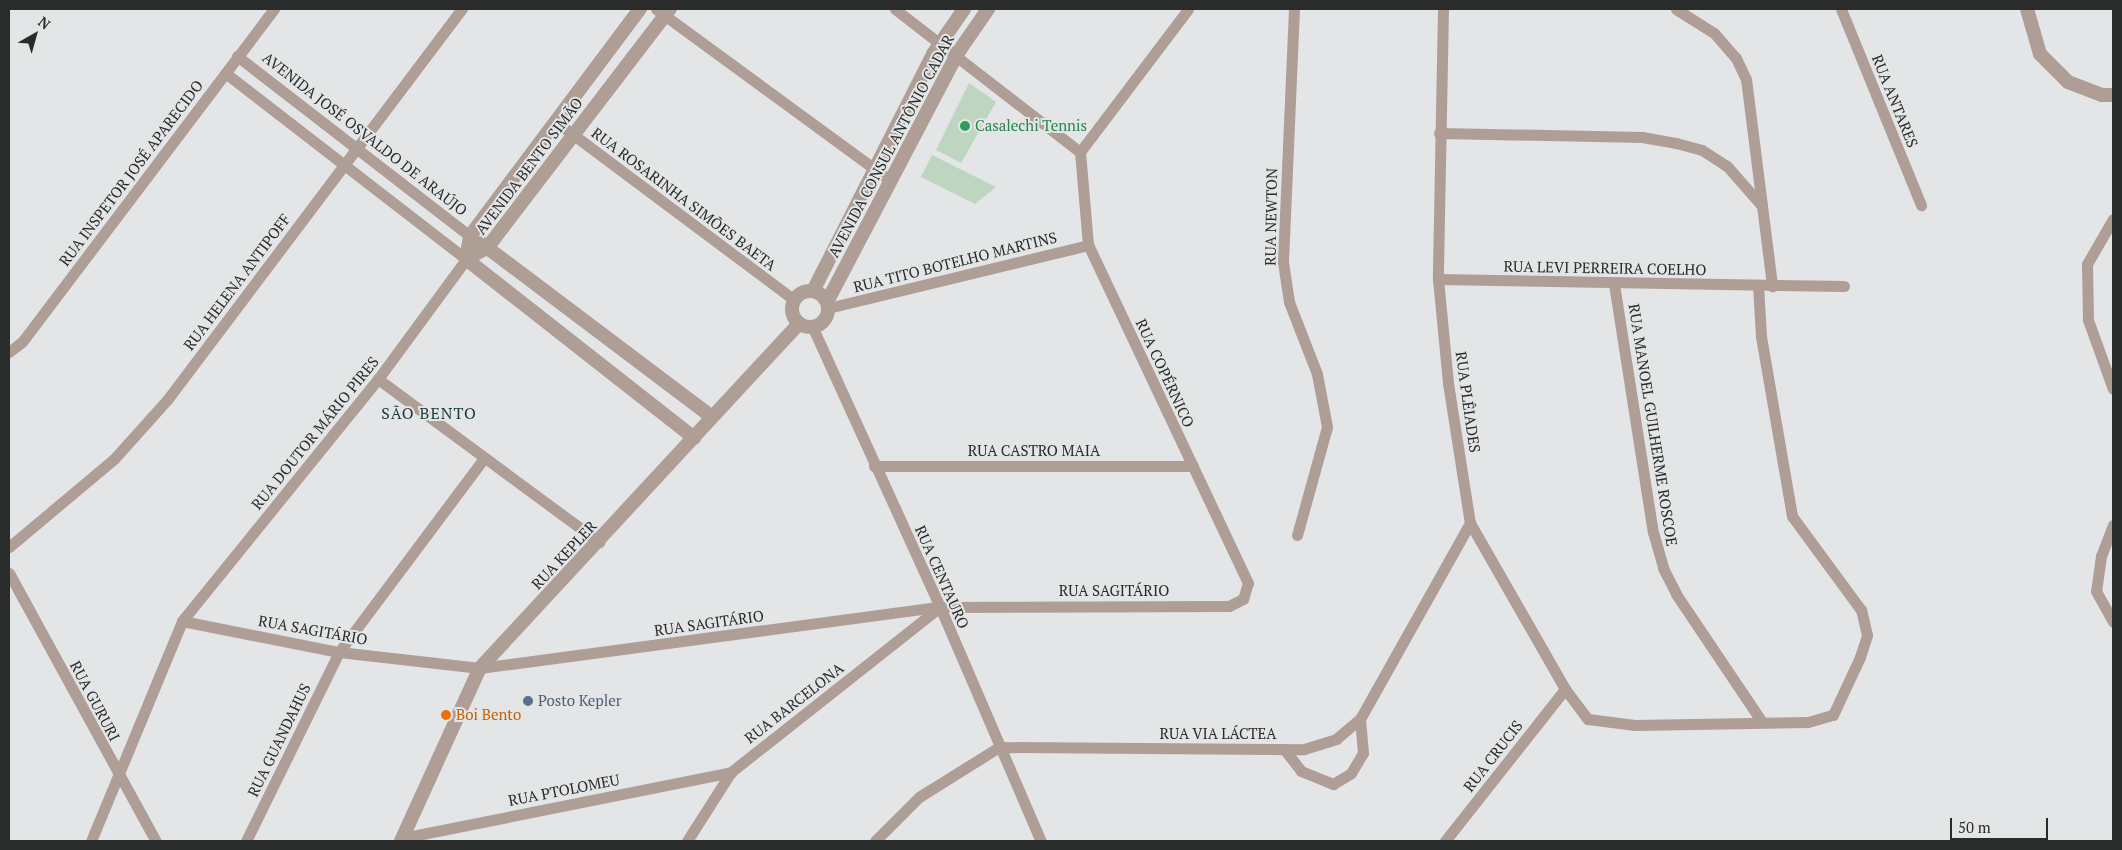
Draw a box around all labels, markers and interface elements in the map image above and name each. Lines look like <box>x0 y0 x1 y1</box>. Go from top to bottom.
north arrow <box>10 10 60 60</box>
text: N <box>35 12 55 34</box>
street label: AVENIDA CONSUL ANTÔNIO CADAR <box>824 31 958 261</box>
street label: AVENIDA JOSÉ OSVALDO DE ARAÚJO <box>259 48 471 220</box>
street label: RUA ANTARES <box>1868 52 1922 150</box>
street label: RUA INSPETOR JOSÉ APARECIDO <box>55 76 207 270</box>
street label: AVENIDA BENTO SIMÃO <box>472 94 586 238</box>
place label: Casalechi Tennis <box>975 117 1087 135</box>
marker: Casalechi Tennis <box>959 120 971 132</box>
street label: RUA ROSARINHA SIMÕES BAETA <box>588 124 780 274</box>
street label: RUA NEWTON <box>1261 168 1281 266</box>
street label: RUA HELENA ANTIPOFF <box>180 210 294 354</box>
street label: RUA TITO BOTELHO MARTINS <box>851 228 1059 296</box>
street label: RUA LEVI PERREIRA COELHO <box>1503 257 1707 279</box>
street label: RUA MANOEL GUILHERME ROSCOE <box>1625 302 1681 548</box>
street label: RUA COPÉRNICO <box>1132 316 1198 430</box>
street label: RUA PLÊIADES <box>1452 350 1484 454</box>
street label: RUA DOUTOR MÁRIO PIRES <box>248 353 382 513</box>
district label: SÃO BENTO <box>380 403 478 423</box>
street label: RUA CASTRO MAIA <box>967 442 1101 460</box>
street label: RUA KEPLER <box>528 517 600 593</box>
street label: RUA CENTAURO <box>911 522 973 632</box>
street label: RUA SAGITÁRIO <box>1059 582 1169 600</box>
street label: RUA SAGITÁRIO <box>653 606 765 640</box>
street label: RUA SAGITÁRIO <box>257 612 369 648</box>
street label: RUA GURURI <box>66 658 124 744</box>
street label: RUA BARCELONA <box>741 659 847 747</box>
street label: RUA GUANDAHUS <box>244 680 314 800</box>
place label: Posto Kepler <box>538 692 622 710</box>
marker: Posto Kepler <box>522 695 534 707</box>
place label: Boi Bento <box>456 706 521 724</box>
marker: Boi Bento <box>440 709 452 721</box>
street label: RUA CRUCIS <box>1459 717 1527 795</box>
street label: RUA VIA LÁCTEA <box>1159 725 1277 743</box>
street label: RUA PTOLOMEU <box>507 770 621 810</box>
scale bar <box>1952 808 2050 840</box>
text: 50 m <box>1958 817 1991 837</box>

